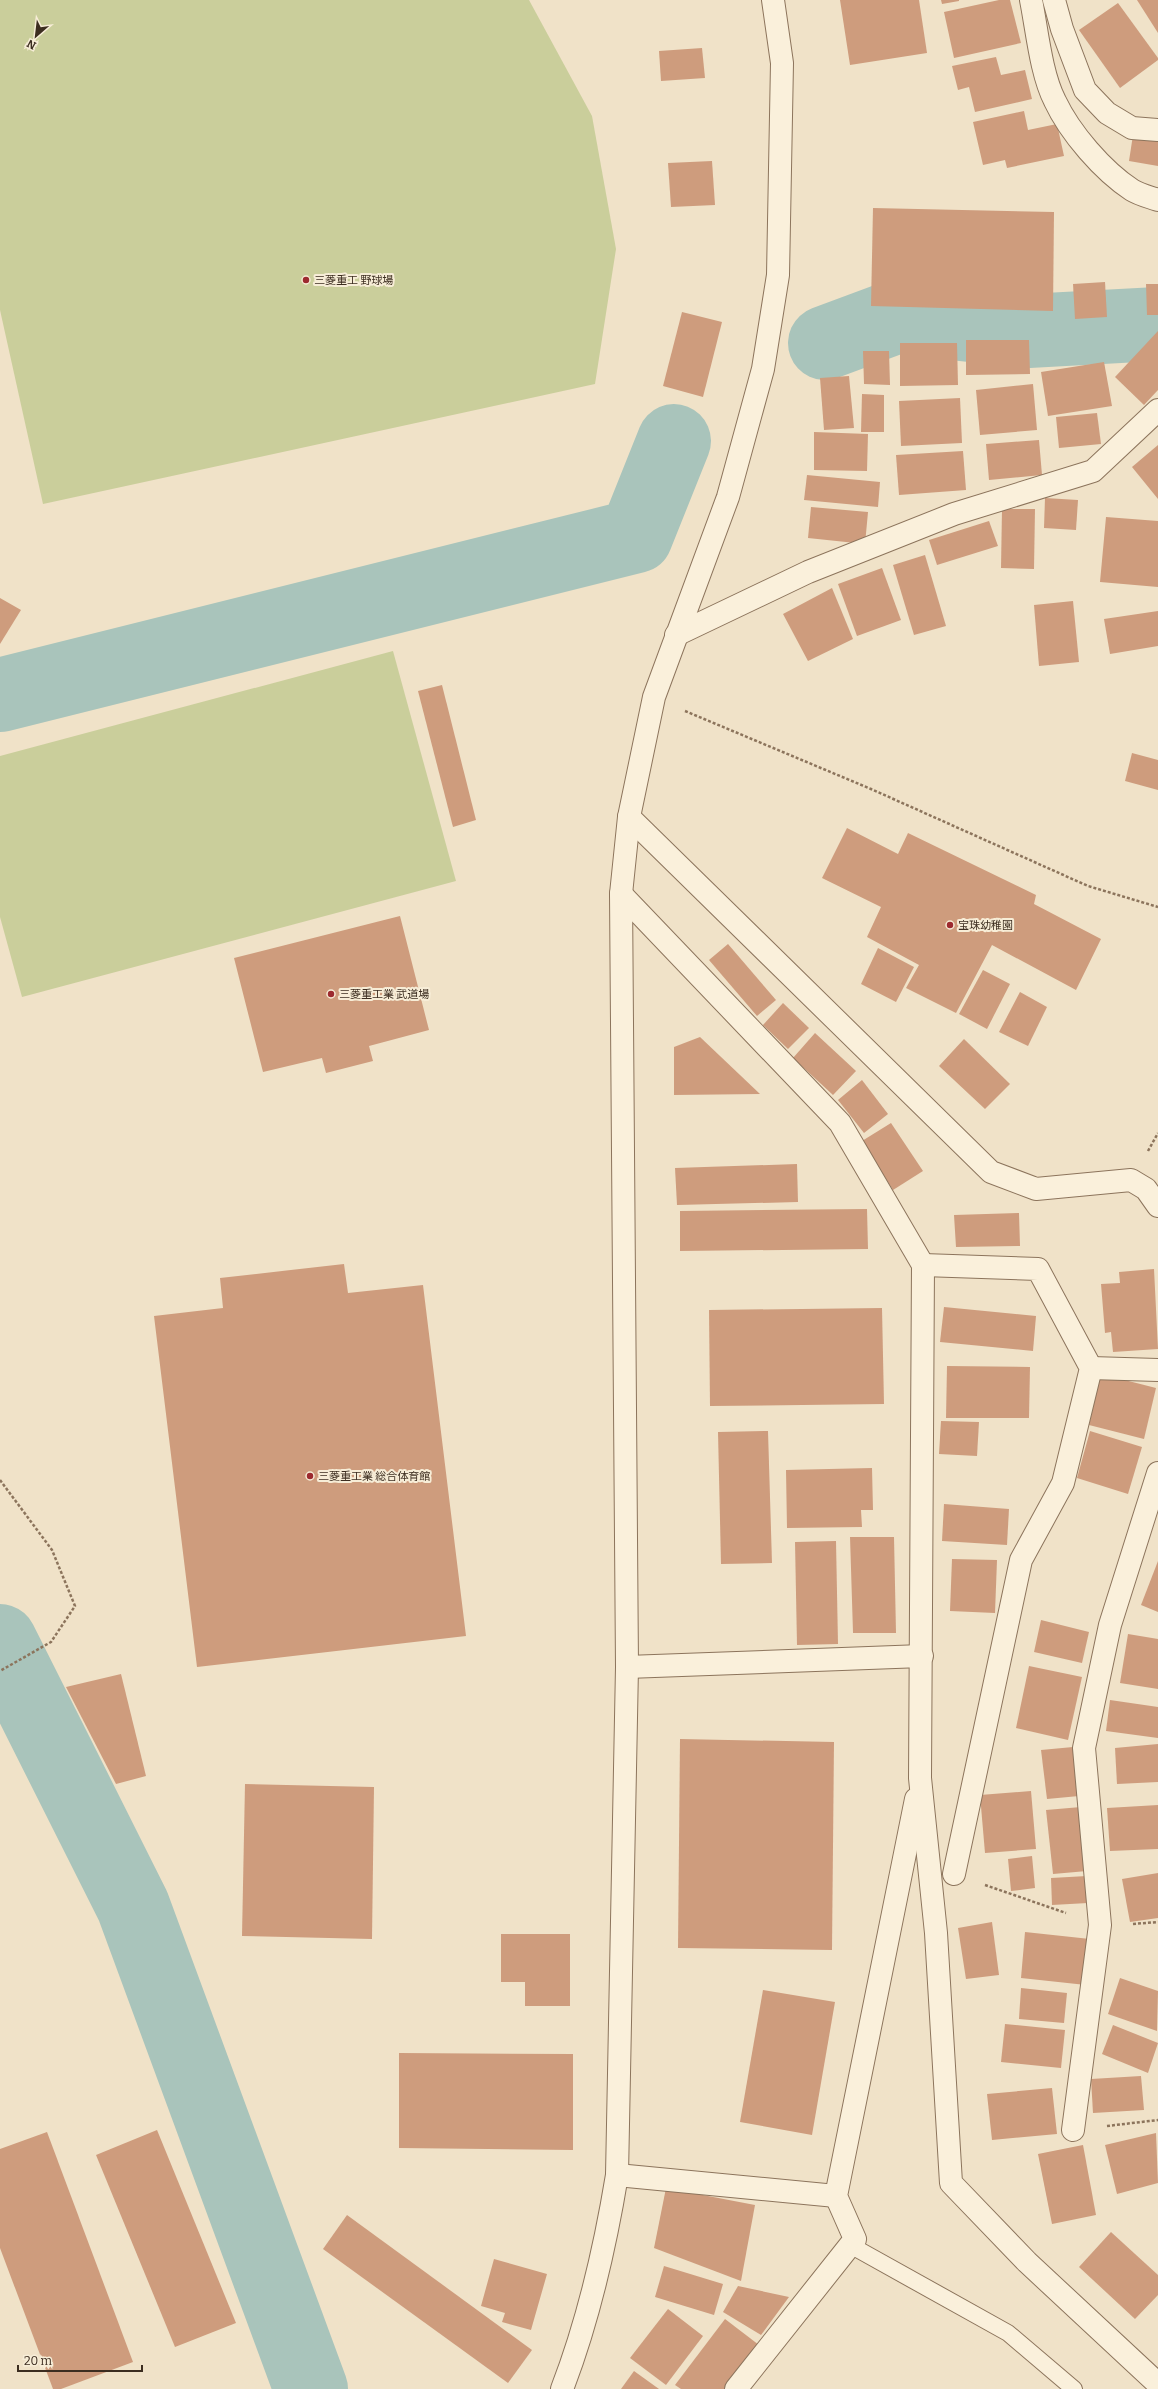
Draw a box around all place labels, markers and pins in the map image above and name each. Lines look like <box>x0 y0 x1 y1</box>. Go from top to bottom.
place label: 三菱重工 野球場 <box>314 274 393 287</box>
marker: 三菱重工 野球場 <box>301 275 311 285</box>
place label: 宝珠幼稚園 <box>958 919 1013 932</box>
marker: 宝珠幼稚園 <box>945 920 955 930</box>
place label: 三菱重工業 武道場 <box>339 988 429 1001</box>
marker: 三菱重工業 武道場 <box>326 989 336 999</box>
place label: 三菱重工業 総合体育館 <box>318 1470 430 1483</box>
marker: 三菱重工業 総合体育館 <box>305 1471 315 1481</box>

